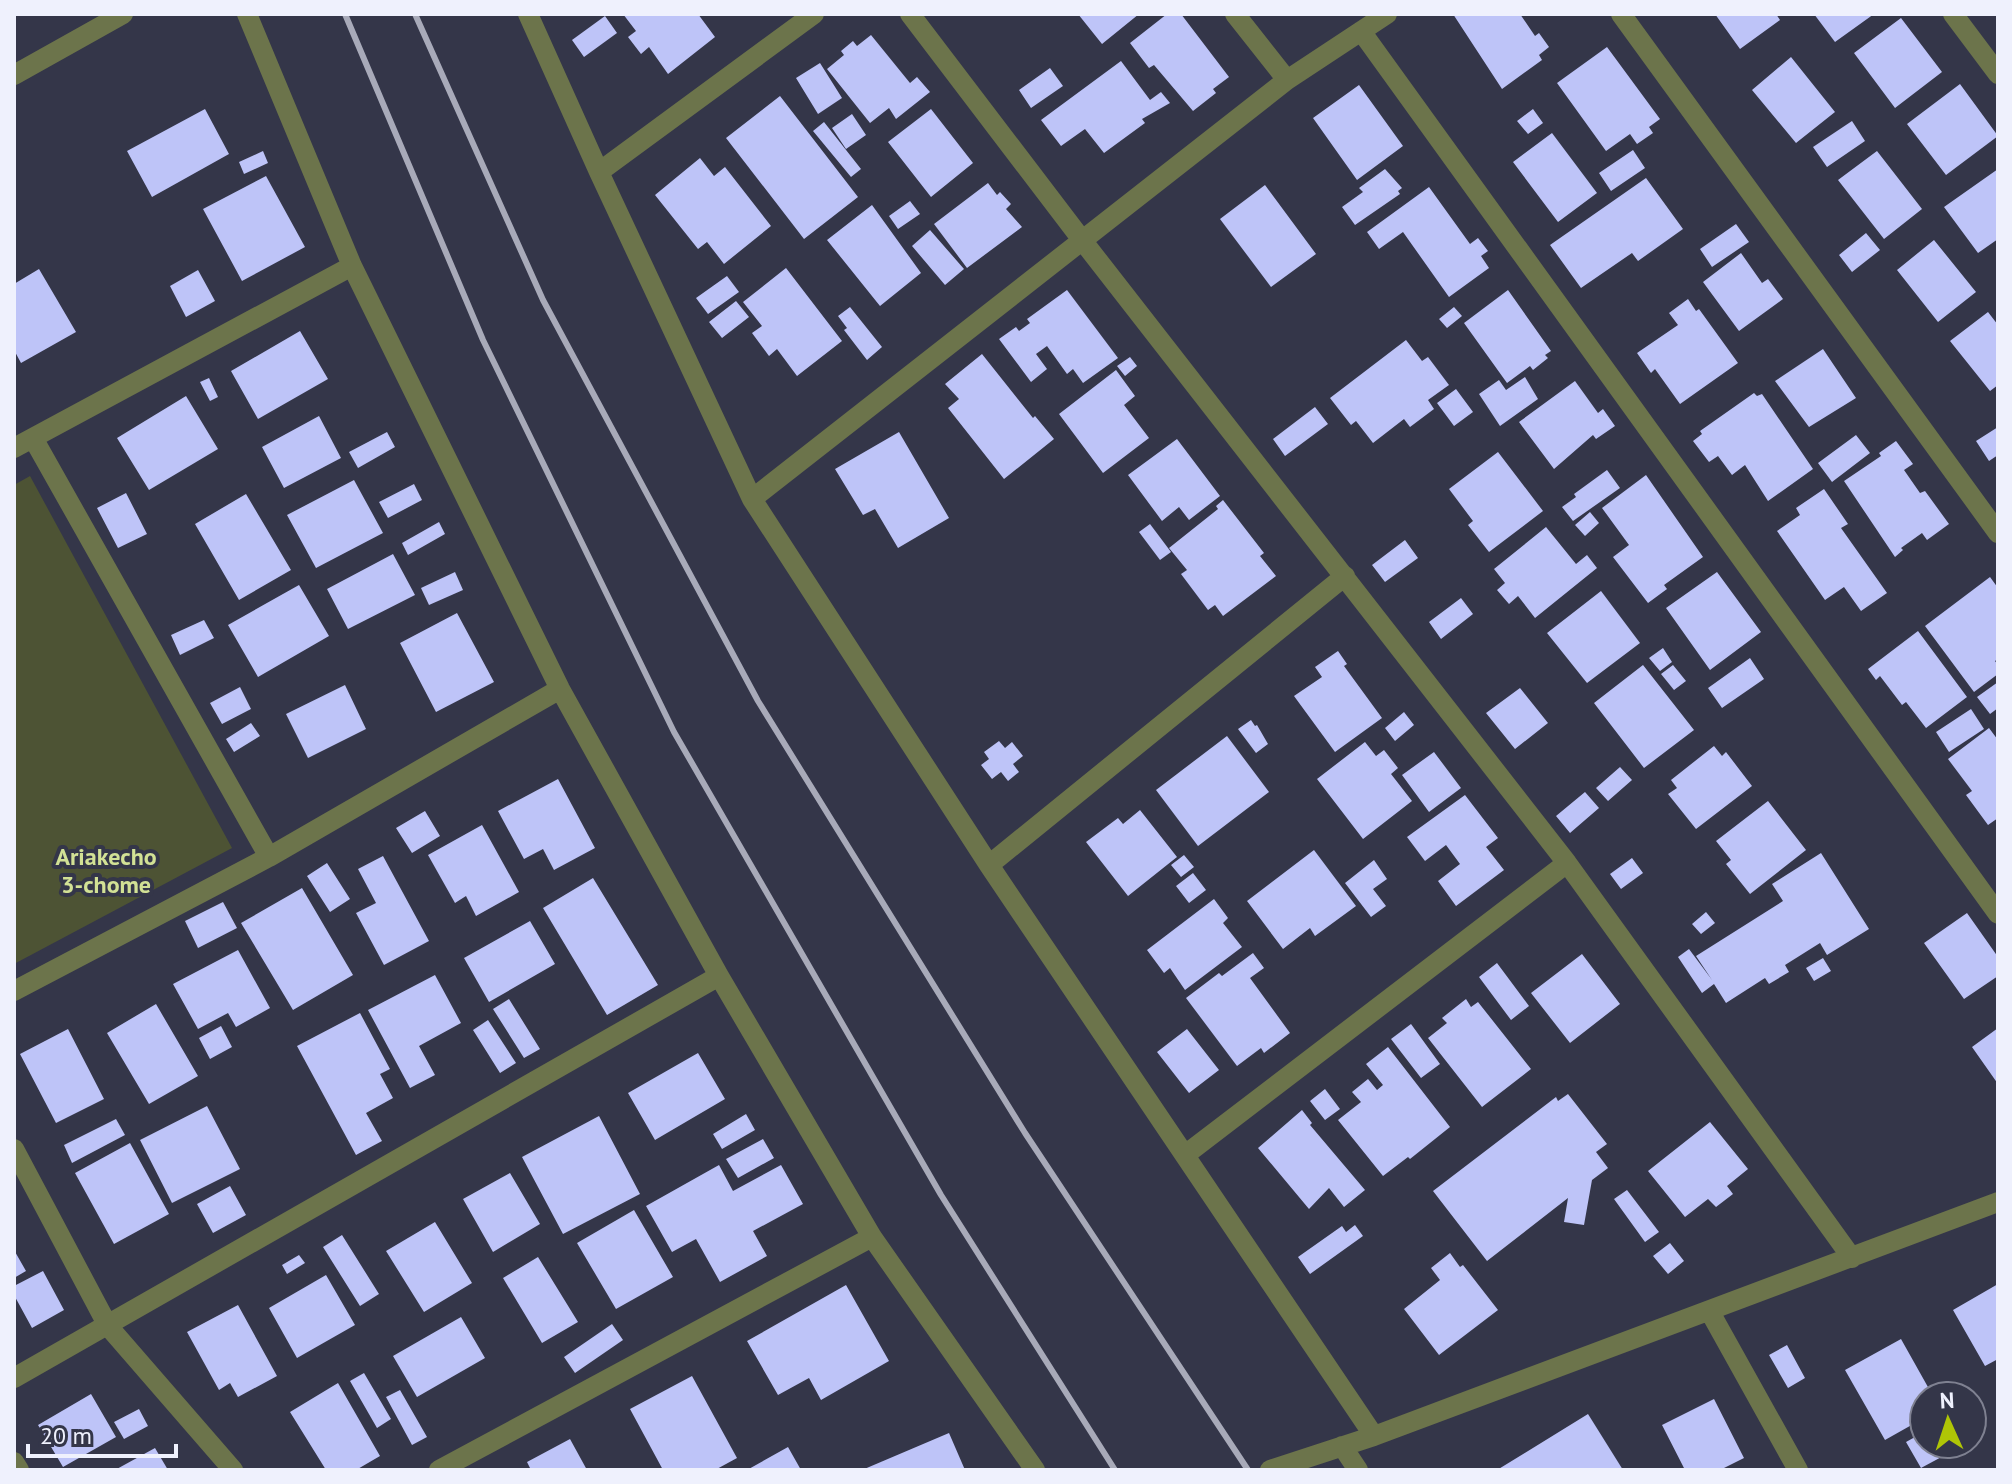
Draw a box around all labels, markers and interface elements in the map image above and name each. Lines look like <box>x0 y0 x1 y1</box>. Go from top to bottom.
district label: Ariakecho 3-chome <box>55 841 157 900</box>
north arrow <box>1908 1380 1988 1460</box>
text: N <box>1939 1386 1955 1414</box>
scale bar <box>28 1408 176 1458</box>
text: 20 m <box>40 1420 92 1451</box>

